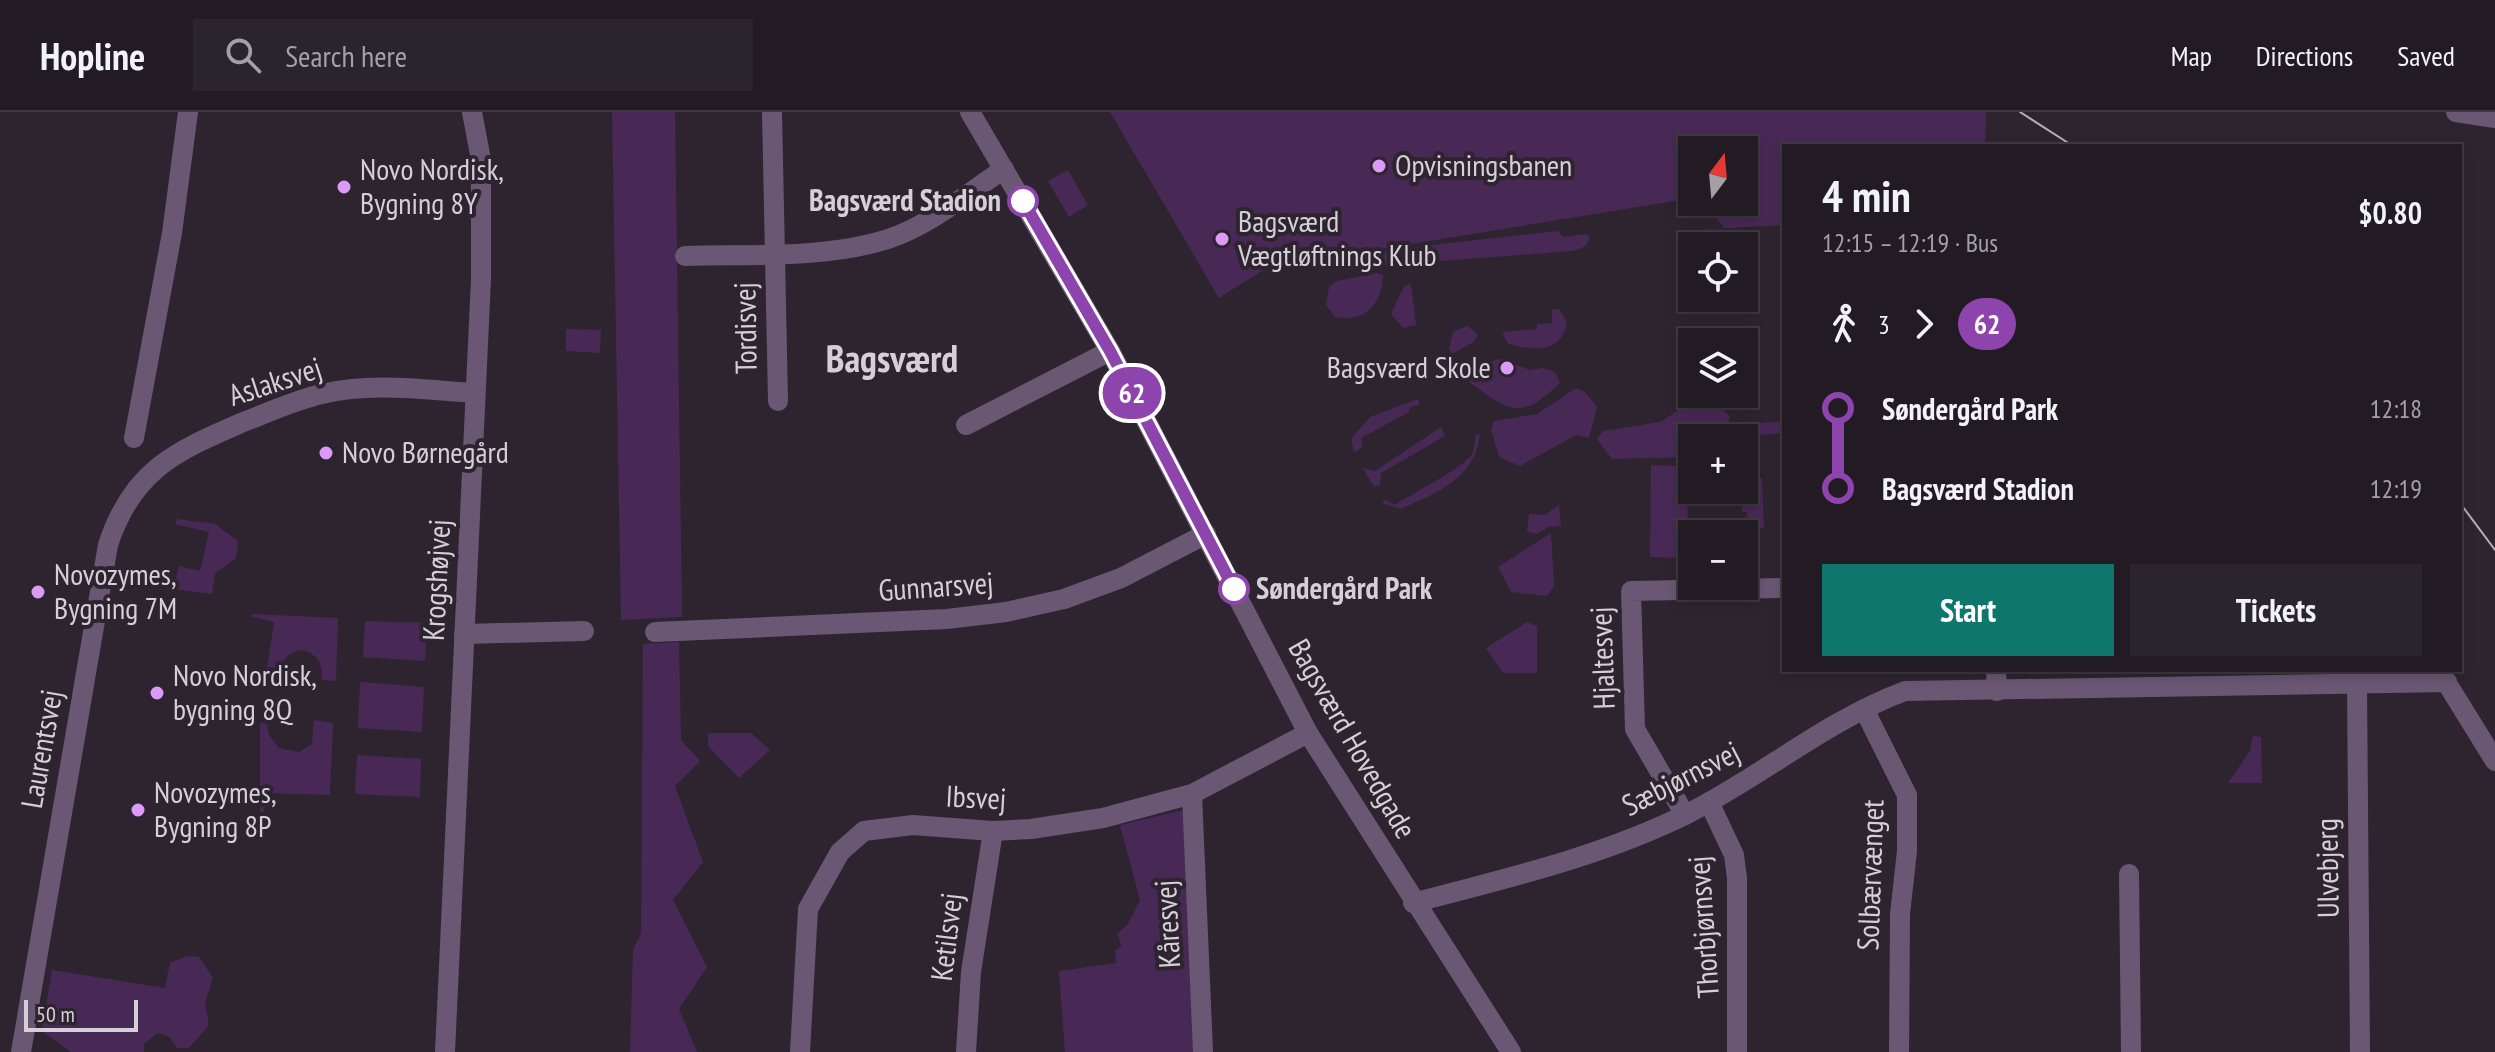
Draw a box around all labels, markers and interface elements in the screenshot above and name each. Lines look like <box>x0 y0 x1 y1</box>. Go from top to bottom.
search box <box>193 19 753 91</box>
text: Hopline <box>40 31 145 80</box>
icon: search <box>221 33 265 77</box>
text: Search here <box>285 36 407 75</box>
text: Map <box>2171 37 2212 74</box>
text: Directions <box>2256 37 2353 74</box>
text: Saved <box>2397 37 2455 74</box>
north arrow <box>1678 136 1758 216</box>
map controls <box>1678 136 1758 600</box>
place label: Opvisningsbanen <box>1395 145 1572 184</box>
place label: Novo Nordisk, Bygning 8Y <box>360 149 504 222</box>
marker: Opvisningsbanen <box>1370 157 1388 175</box>
text: 4 min <box>1822 167 1911 224</box>
marker: Novo Nordisk, Bygning 8Y <box>335 178 353 196</box>
place label: Bagsværd Stadion <box>809 180 1001 219</box>
marker: Bagsværd Stadion <box>1008 186 1038 216</box>
text: $0.80 <box>2358 193 2422 232</box>
place label: Bagsværd Vægtløftnings Klub <box>1237 201 1437 274</box>
text: 12:15 – 12:19 · Bus <box>1822 226 1998 259</box>
marker: Bagsværd Vægtløftnings Klub <box>1213 230 1231 248</box>
button: locate <box>1678 232 1758 312</box>
street label: Tordisvej <box>724 282 765 374</box>
icon: walk <box>1822 302 1866 346</box>
icon: forward <box>1902 302 1946 346</box>
text: 62 <box>1974 305 2000 342</box>
text: 3 <box>1878 308 1890 341</box>
button: layers <box>1678 328 1758 408</box>
district label: Bagsværd <box>826 333 958 382</box>
street label: Aslaksvej <box>223 347 326 414</box>
place label: Bagsværd Skole <box>1327 347 1491 386</box>
marker: Bagsværd Skole <box>1498 359 1516 377</box>
line badge: 62 <box>1096 367 1168 419</box>
text: 62 <box>1119 374 1145 411</box>
text: Søndergård Park <box>1882 389 2058 428</box>
text: 12:18 <box>2370 392 2422 425</box>
button: + <box>1678 424 1758 504</box>
place label: Novo Børnegård <box>342 432 509 471</box>
marker: Novo Børnegård <box>317 444 335 462</box>
text: Bagsværd Stadion <box>1882 469 2074 508</box>
text: 12:19 <box>2370 472 2422 505</box>
street label: Krogshøjvej <box>413 518 458 642</box>
button: − <box>1678 520 1758 600</box>
place label: Novozymes, Bygning 7M <box>54 554 177 627</box>
street label: Gunnarsvej <box>877 562 995 609</box>
button: Start <box>1822 564 2114 656</box>
button: Tickets <box>2130 564 2422 656</box>
place label: Søndergård Park <box>1256 568 1433 607</box>
marker: Søndergård Park <box>1219 574 1249 604</box>
marker: Novozymes, Bygning 7M <box>29 583 47 601</box>
street label: Hjaltesvej <box>1580 606 1623 710</box>
street label: Bagsværd Hovedgade <box>1280 632 1426 845</box>
place label: Novo Nordisk, bygning 8Q <box>173 655 317 728</box>
marker: Novo Nordisk, bygning 8Q <box>148 684 166 702</box>
street label: Laurentsvej <box>11 686 70 811</box>
street label: Sæbjørnsvej <box>1615 732 1746 824</box>
place label: Novozymes, Bygning 8P <box>154 772 277 845</box>
street label: Ibsvej <box>945 775 1007 818</box>
street label: Solbærvænget <box>1847 798 1892 951</box>
marker: Novozymes, Bygning 8P <box>129 801 147 819</box>
street label: Ulvebjerg <box>2306 818 2347 918</box>
street label: Thorbjørnsvej <box>1678 855 1727 999</box>
street label: Kåresvej <box>1145 879 1188 969</box>
street label: Ketilsvej <box>921 891 970 983</box>
scale bar <box>24 996 138 1032</box>
text: 50 m <box>36 1000 75 1028</box>

